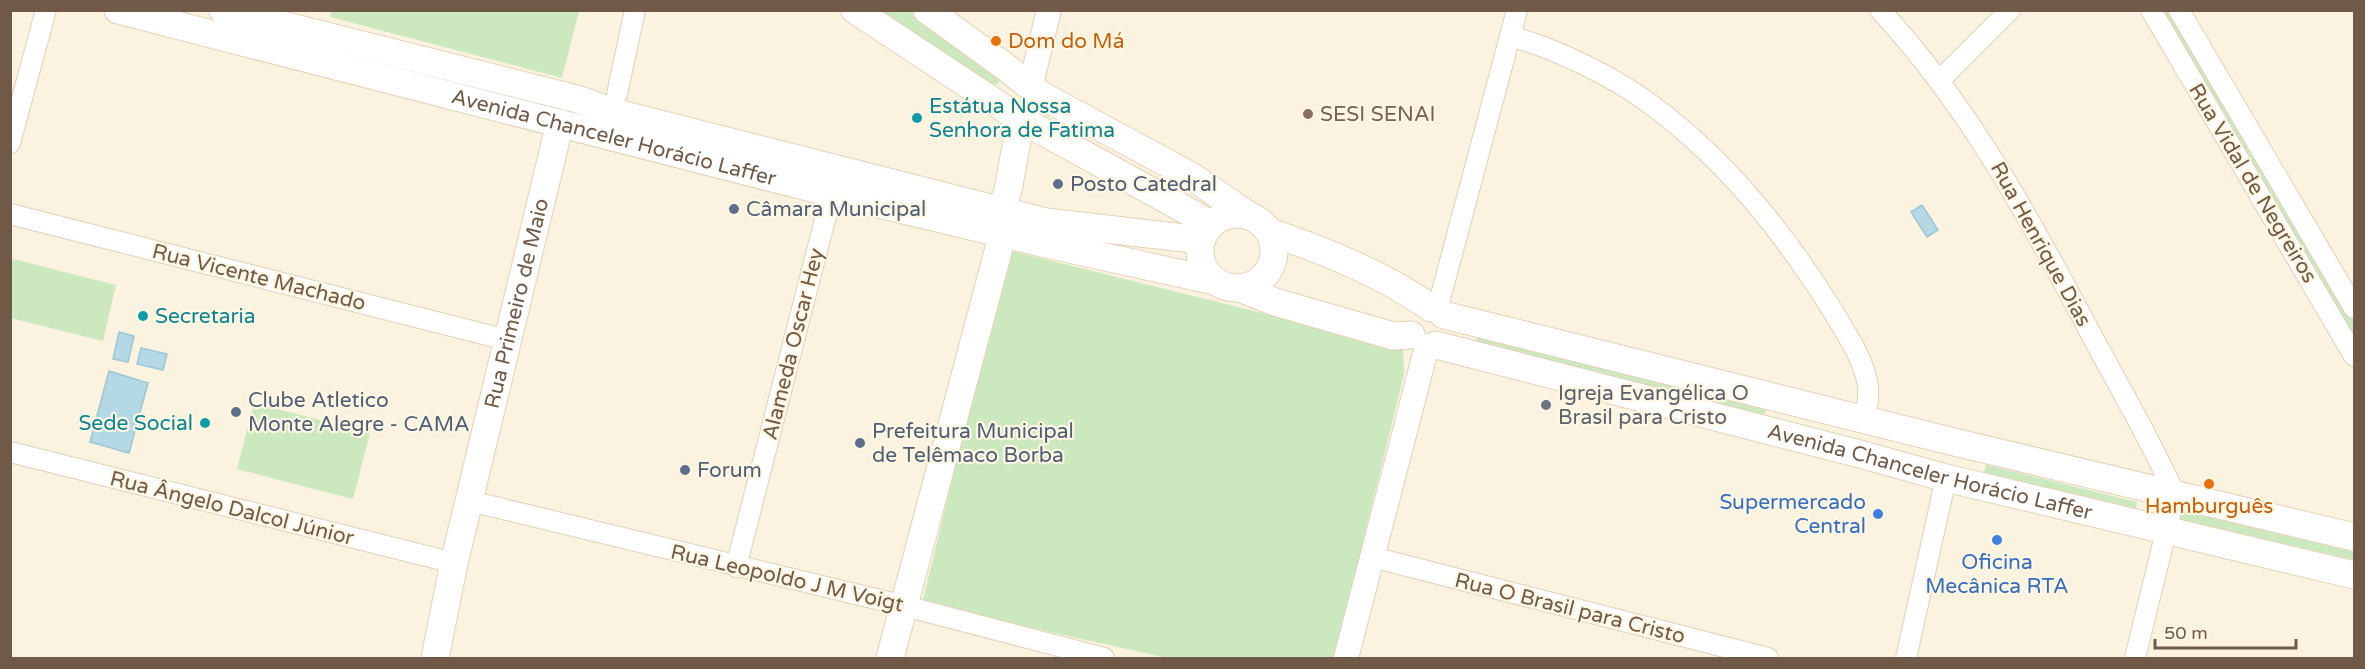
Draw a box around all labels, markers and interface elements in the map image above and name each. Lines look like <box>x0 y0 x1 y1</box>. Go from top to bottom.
place label: Dom do Má <box>1008 29 1124 54</box>
marker: Dom do Má <box>989 34 1003 48</box>
street label: Rua Vidal de Negreiros <box>2183 79 2322 287</box>
street label: Avenida Chanceler Horácio Laffer <box>449 84 779 192</box>
place label: Estátua Nossa Senhora de Fatima <box>929 94 1115 143</box>
place label: SESI SENAI <box>1320 102 1436 127</box>
marker: SESI SENAI <box>1301 107 1315 121</box>
marker: Estátua Nossa Senhora de Fatima <box>910 111 924 125</box>
street label: Rua Henrique Dias <box>1985 157 2096 331</box>
place label: Posto Catedral <box>1070 172 1217 197</box>
marker: Posto Catedral <box>1051 177 1065 191</box>
street label: Rua Primeiro de Maio <box>480 196 554 411</box>
place label: Câmara Municipal <box>746 197 926 222</box>
marker: Câmara Municipal <box>727 202 741 216</box>
street label: Rua Vicente Machado <box>149 239 368 316</box>
street label: Alameda Oscar Hey <box>758 246 829 442</box>
place label: Secretaria <box>155 304 256 329</box>
marker: Secretaria <box>136 309 150 323</box>
place label: Igreja Evangélica O Brasil para Cristo <box>1558 381 1749 430</box>
place label: Clube Atletico Monte Alegre - CAMA <box>248 388 470 437</box>
marker: Igreja Evangélica O Brasil para Cristo <box>1539 398 1553 412</box>
marker: Clube Atletico Monte Alegre - CAMA <box>229 405 243 419</box>
place label: Sede Social <box>78 411 193 436</box>
marker: Sede Social <box>198 416 212 430</box>
place label: Prefeitura Municipal de Telêmaco Borba <box>872 419 1074 468</box>
street label: Avenida Chanceler Horácio Laffer <box>1765 419 2095 525</box>
marker: Prefeitura Municipal de Telêmaco Borba <box>853 436 867 450</box>
place label: Forum <box>697 458 762 483</box>
marker: Forum <box>678 463 692 477</box>
street label: Rua Ângelo Dalcol Júnior <box>107 466 356 551</box>
marker: Hamburguês <box>2202 477 2216 491</box>
place label: Supermercado Central <box>1719 490 1866 539</box>
place label: Hamburguês <box>2145 494 2273 519</box>
marker: Supermercado Central <box>1871 507 1885 521</box>
marker: Oficina Mecânica RTA <box>1990 533 2004 547</box>
street label: Rua Leopoldo J M Voigt <box>668 540 906 617</box>
place label: Oficina Mecânica RTA <box>1925 550 2069 599</box>
street label: Rua O Brasil para Cristo <box>1452 568 1688 649</box>
scale bar <box>2155 612 2296 650</box>
text: 50 m <box>2164 622 2208 644</box>

